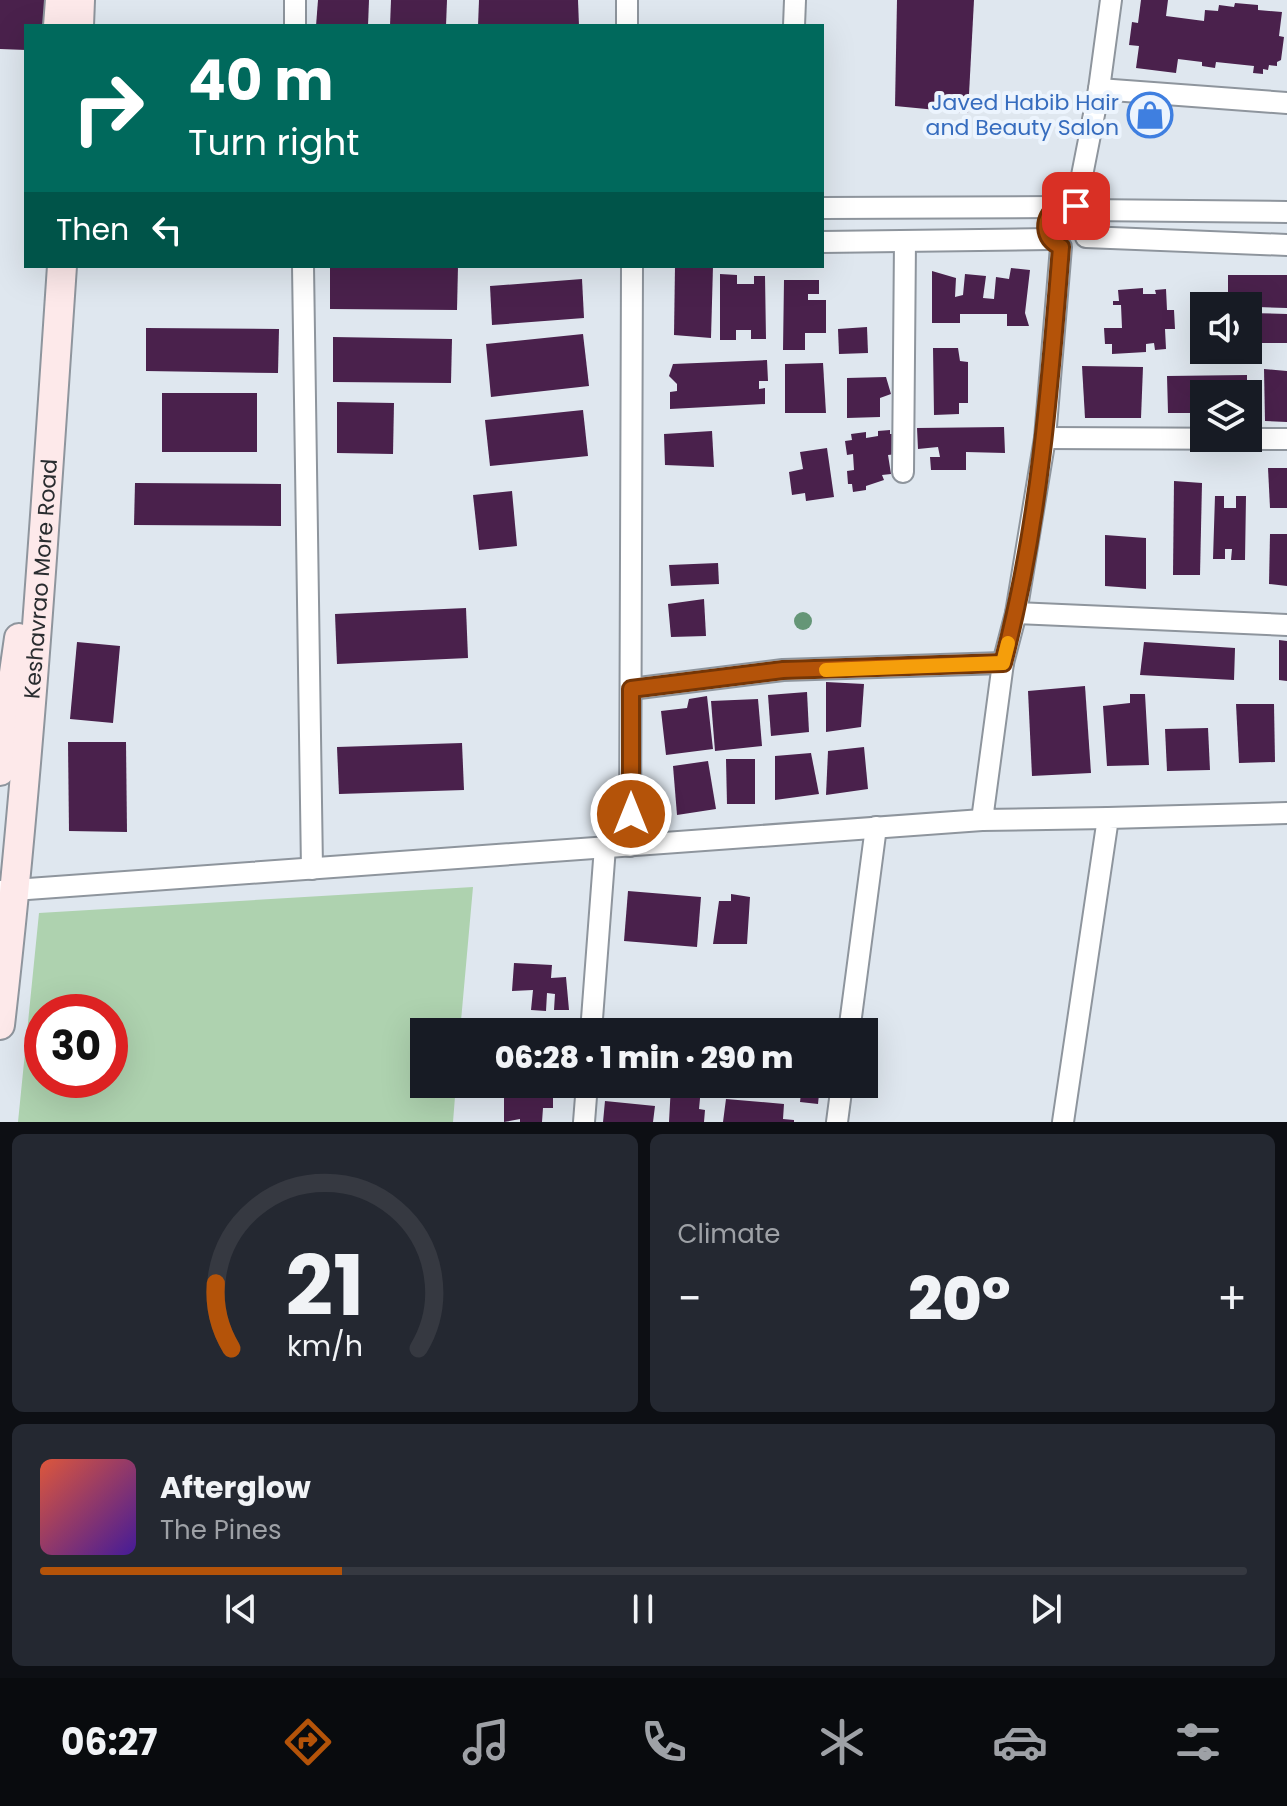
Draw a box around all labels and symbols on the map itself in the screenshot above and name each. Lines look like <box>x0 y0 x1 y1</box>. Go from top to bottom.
place label: Javed Habib Hair and Beauty Salon <box>926 87 1119 143</box>
shop icon: Javed Habib Hair and Beauty Salon <box>1126 91 1174 139</box>
pin <box>1042 172 1110 240</box>
street label: Keshavrao More Road <box>16 458 65 700</box>
position arrow <box>589 772 673 856</box>
speed limit sign: 30 <box>24 994 128 1098</box>

